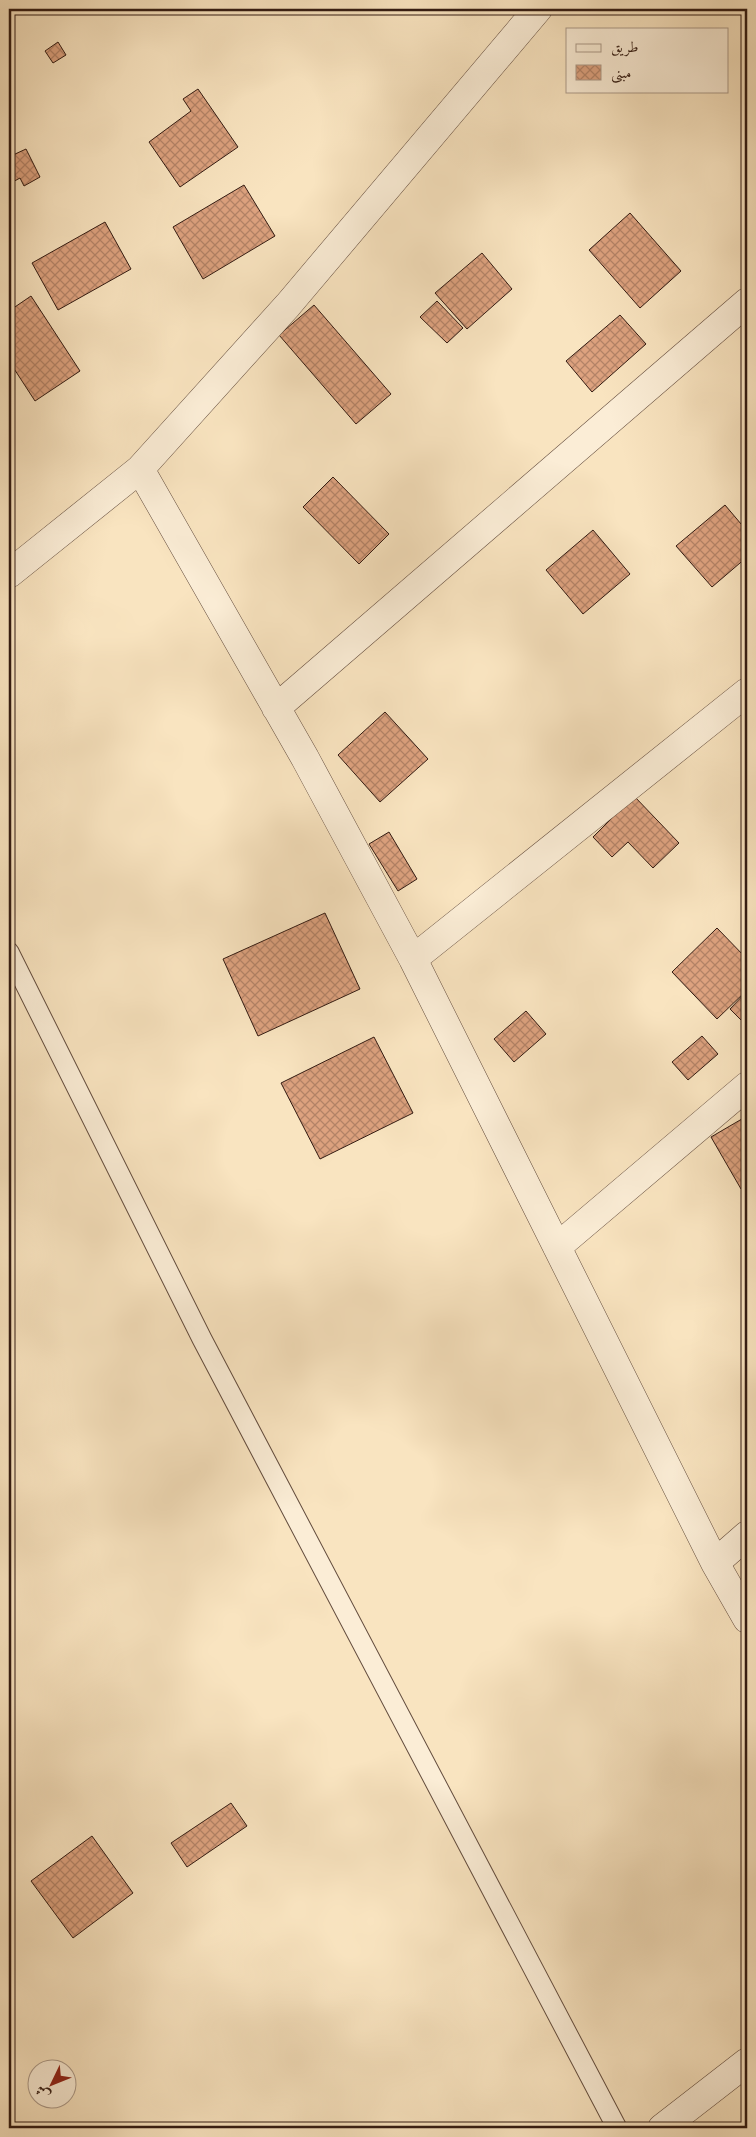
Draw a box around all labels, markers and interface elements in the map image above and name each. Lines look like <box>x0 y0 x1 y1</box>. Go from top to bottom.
legend <box>566 28 728 92</box>
text: طريق <box>611 41 638 57</box>
text: مبنى <box>611 67 631 84</box>
north arrow <box>28 2060 78 2110</box>
text: ش <box>33 2082 53 2102</box>

